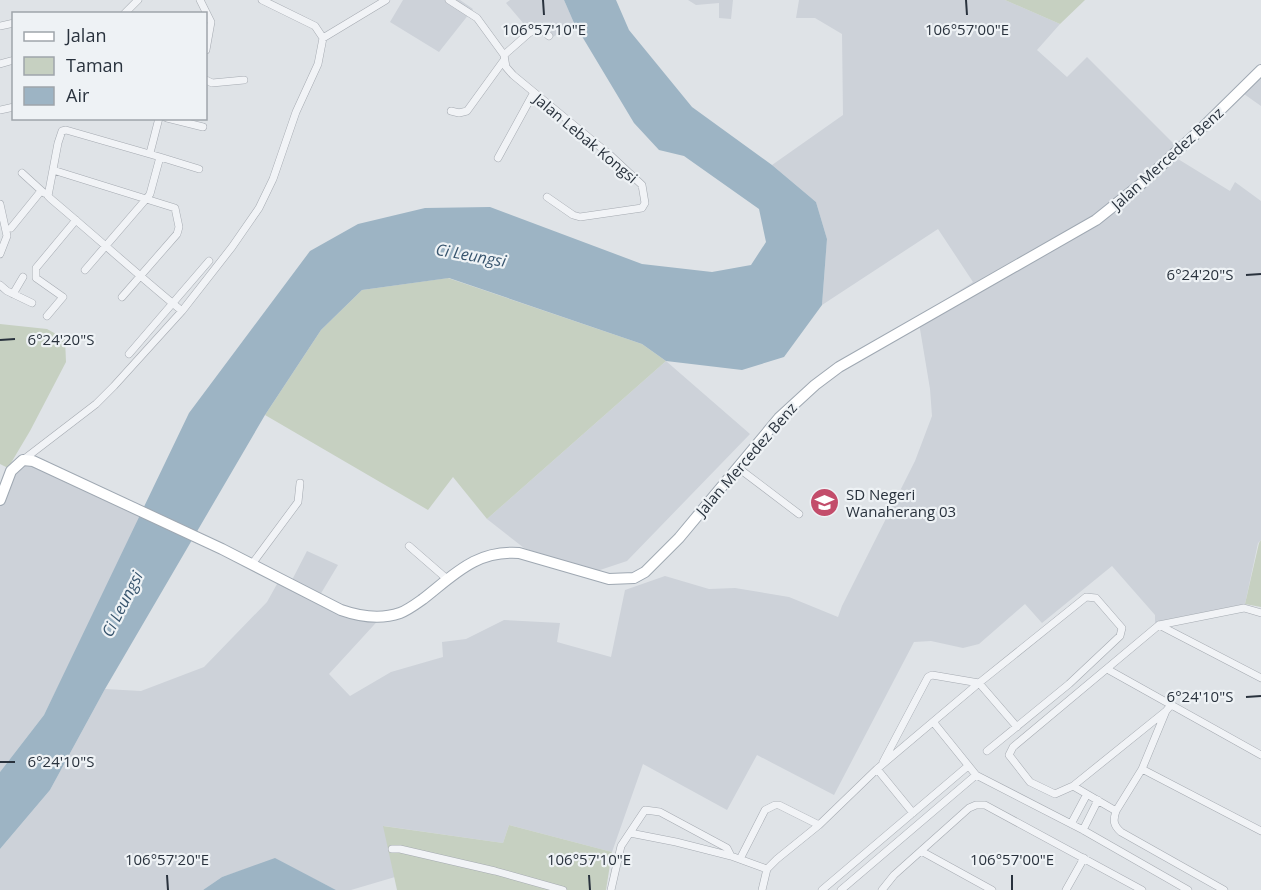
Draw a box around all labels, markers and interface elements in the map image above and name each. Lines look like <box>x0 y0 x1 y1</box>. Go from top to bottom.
legend <box>12 12 207 120</box>
text: 106°57'10"E <box>502 19 586 39</box>
text: 106°57'00"E <box>925 19 1009 39</box>
text: Jalan <box>64 23 106 47</box>
text: Taman <box>66 53 124 77</box>
text: Air <box>66 83 90 107</box>
street label: Jalan Lebak Kongsi <box>528 87 642 187</box>
street label: Jalan Mercedez Benz <box>1105 102 1227 215</box>
water label: Ci Leungsi <box>434 238 509 272</box>
text: 6°24'20"S <box>1167 264 1233 284</box>
text: 6°24'20"S <box>28 329 94 349</box>
street label: Jalan Mercedez Benz <box>690 398 801 521</box>
place label: SD Negeri Wanaherang 03 <box>846 484 956 521</box>
school or university icon: SD Negeri Wanaherang 03 <box>809 487 841 519</box>
water label: Ci Leungsi <box>96 567 148 641</box>
text: 6°24'10"S <box>1167 686 1233 706</box>
text: 6°24'10"S <box>28 751 94 771</box>
text: 106°57'20"E <box>125 849 209 869</box>
text: 106°57'10"E <box>547 849 631 869</box>
text: 106°57'00"E <box>970 849 1054 869</box>

